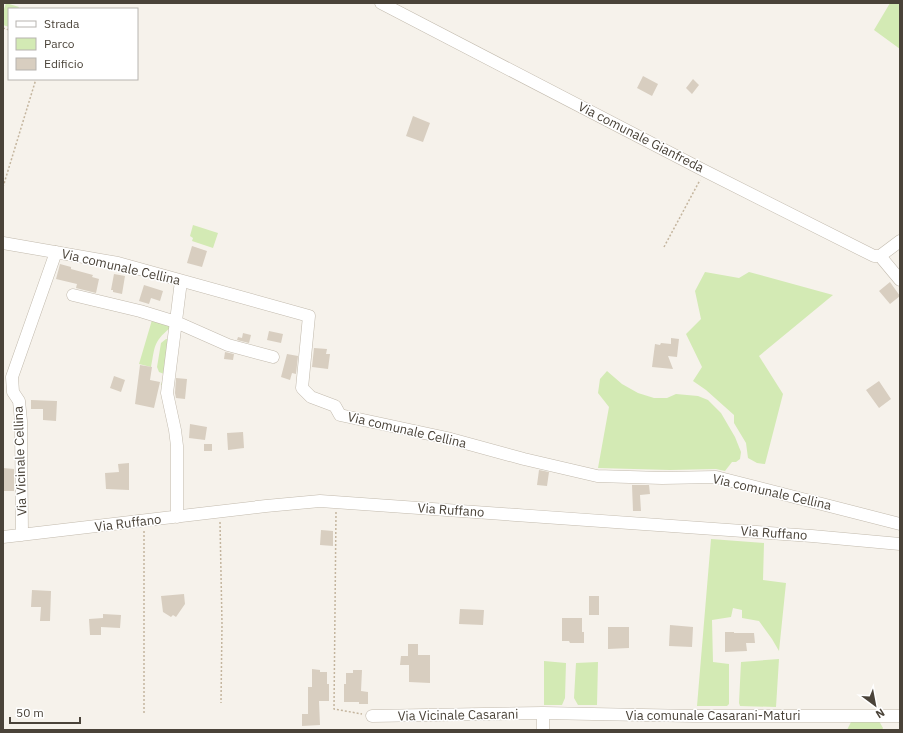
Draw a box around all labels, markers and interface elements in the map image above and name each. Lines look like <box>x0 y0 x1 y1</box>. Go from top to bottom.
legend <box>8 8 138 80</box>
text: Strada <box>44 16 80 31</box>
text: Parco <box>44 36 75 51</box>
text: Edificio <box>44 56 84 71</box>
street label: Via comunale Gianfreda <box>575 98 707 176</box>
street label: Via comunale Cellina <box>60 245 182 289</box>
street label: Via Vicinale Cellina <box>10 406 30 516</box>
street label: Via comunale Cellina <box>346 408 468 452</box>
street label: Via comunale Cellina <box>711 470 833 514</box>
street label: Via Ruffano <box>417 499 485 521</box>
street label: Via Ruffano <box>94 510 162 536</box>
street label: Via Ruffano <box>740 522 808 544</box>
north arrow <box>855 685 895 725</box>
scale bar <box>10 699 80 725</box>
text: 50 m <box>16 705 44 720</box>
street label: Via Vicinale Casarani <box>397 705 519 725</box>
text: N <box>873 705 887 722</box>
street label: Via comunale Casarani-Maturi <box>626 707 800 724</box>

